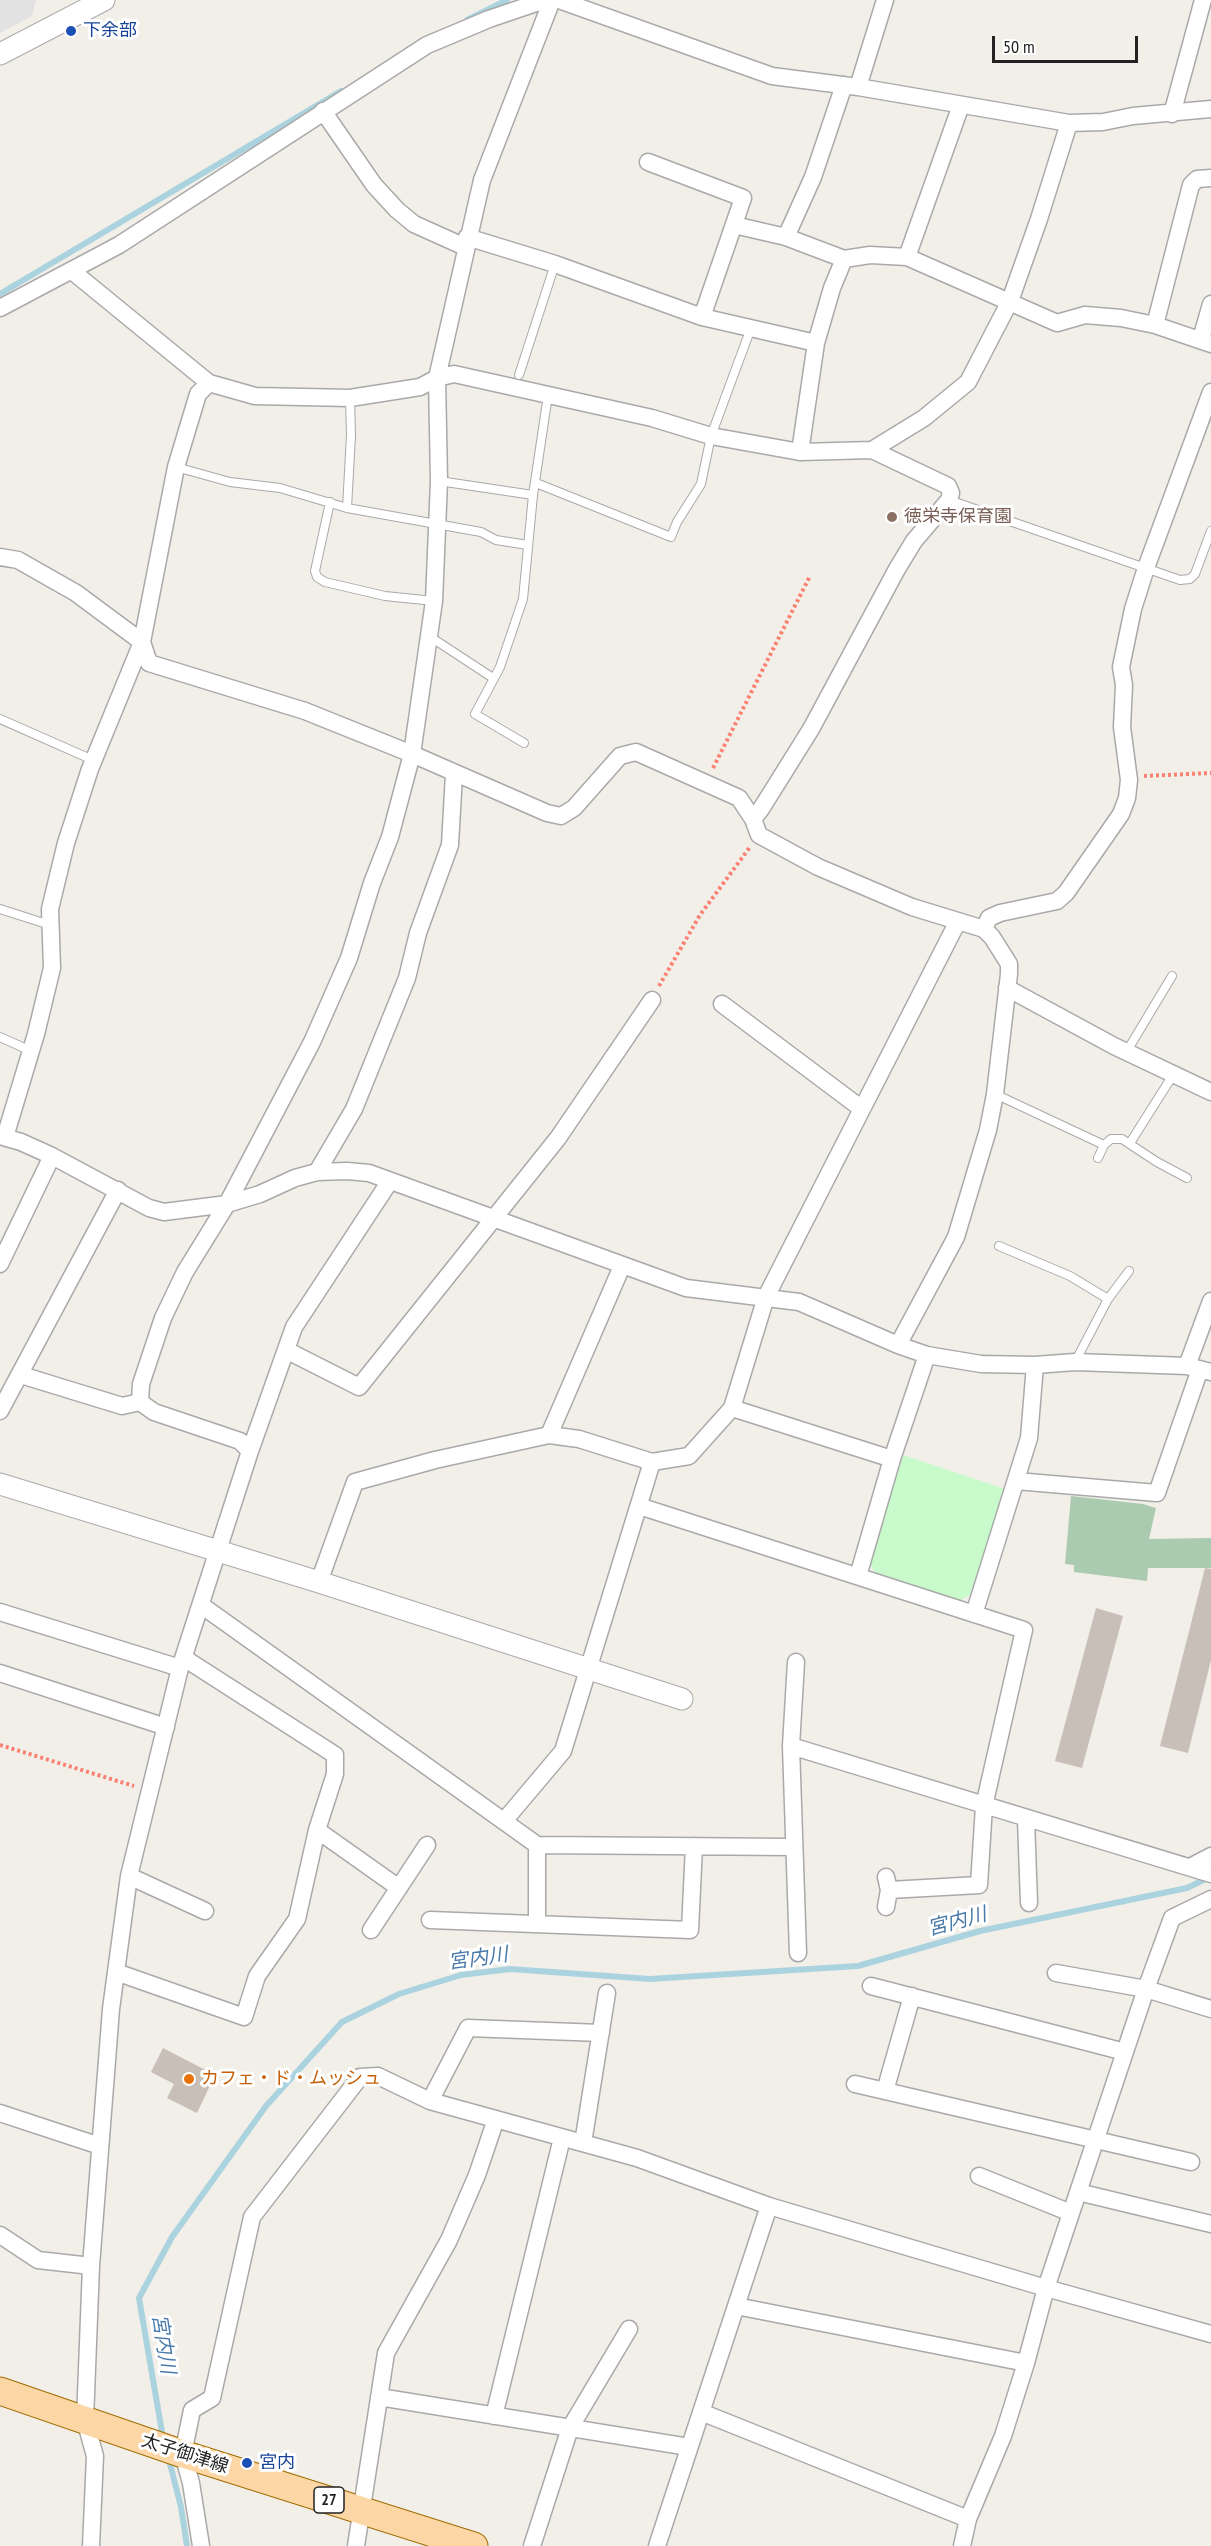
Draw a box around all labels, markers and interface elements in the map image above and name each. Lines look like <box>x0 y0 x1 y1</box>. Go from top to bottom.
place label: 下余部 <box>83 20 137 42</box>
marker: 下余部 <box>64 24 78 38</box>
scale bar <box>995 24 1140 62</box>
text: 50 m <box>1003 35 1035 58</box>
place label: 徳栄寺保育園 <box>904 506 1012 528</box>
marker: 徳栄寺保育園 <box>885 510 899 524</box>
water label: 宮内川 <box>925 1903 989 1941</box>
water label: 宮内川 <box>447 1943 509 1975</box>
place label: カフェ・ド・ムッシュ <box>201 2068 381 2090</box>
marker: カフェ・ド・ムッシュ <box>182 2072 196 2086</box>
water label: 宮内川 <box>146 2312 180 2376</box>
street label: 太子御津線 <box>139 2430 231 2478</box>
place label: 宮内 <box>259 2452 295 2474</box>
marker: 宮内 <box>240 2456 254 2470</box>
road number: 27 <box>314 2487 344 2513</box>

